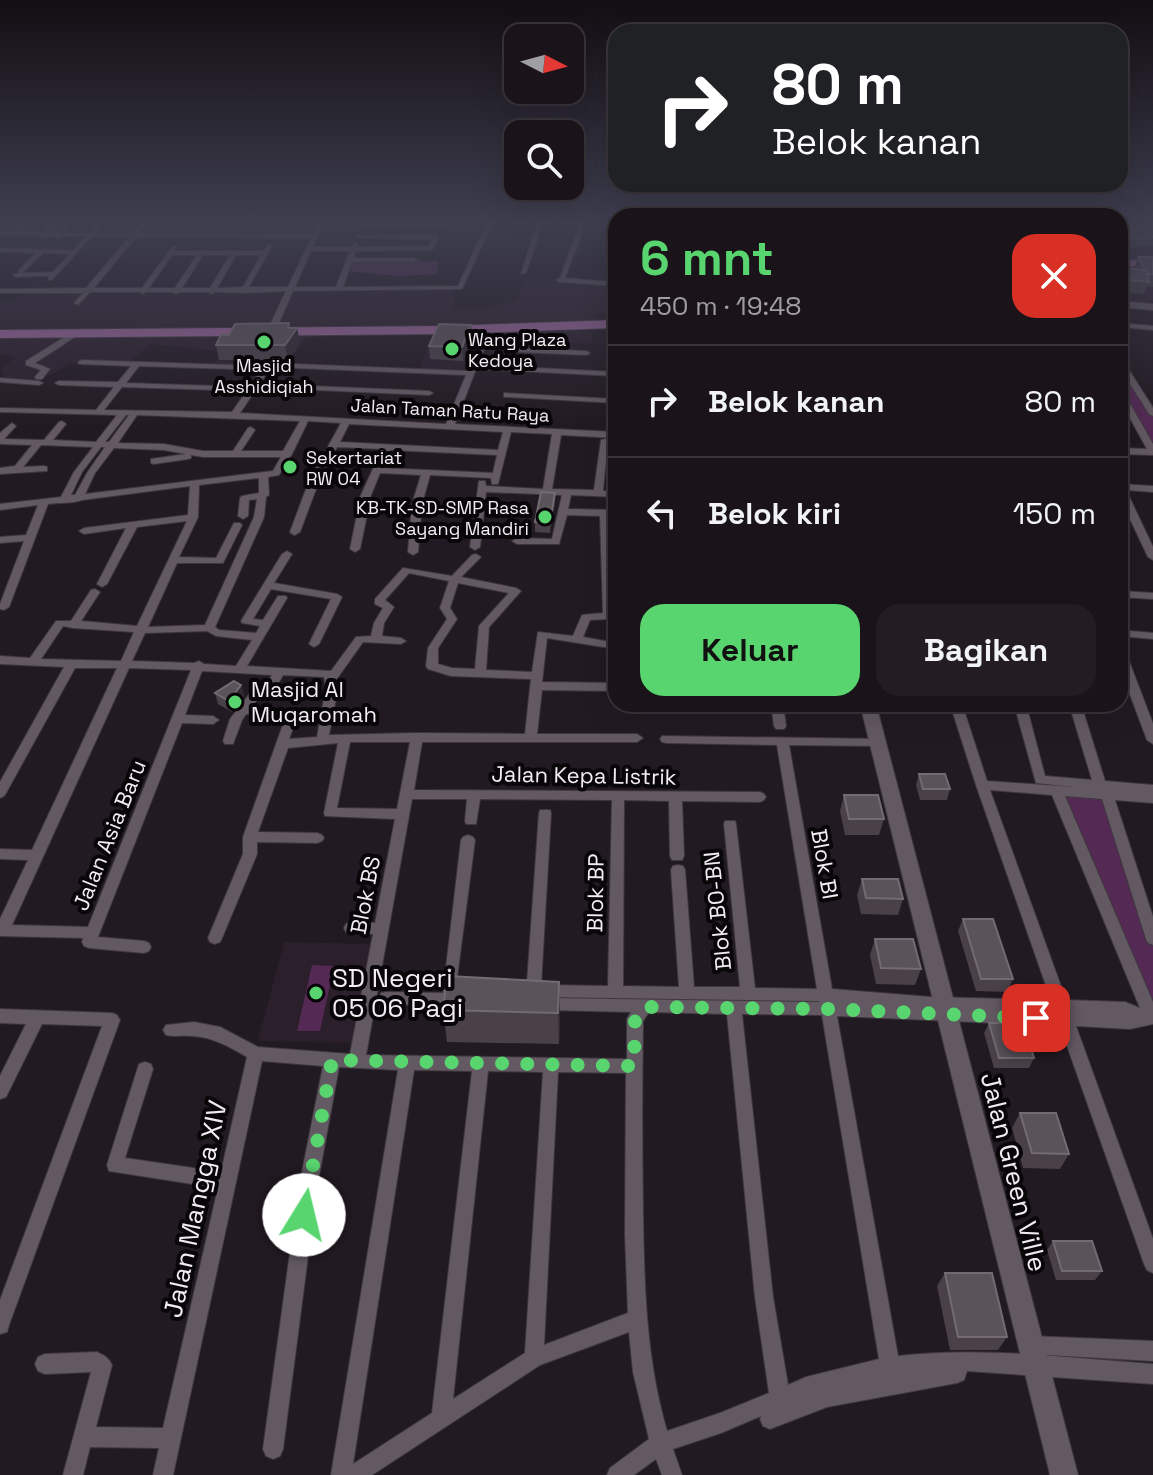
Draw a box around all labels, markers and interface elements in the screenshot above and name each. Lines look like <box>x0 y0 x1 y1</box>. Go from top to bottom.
north arrow <box>504 24 584 104</box>
map controls <box>504 24 584 200</box>
text: 80 m <box>772 49 904 120</box>
icon: right <box>640 56 744 160</box>
text: Belok kanan <box>772 119 981 165</box>
button: search <box>504 120 584 200</box>
text: 6 mnt <box>640 228 774 289</box>
button: close <box>1012 234 1096 318</box>
text: 450 m · 19:48 <box>640 289 802 323</box>
place label: Wang Plaza Kedoya <box>468 328 566 372</box>
marker: Masjid Asshidiqiah <box>255 333 273 351</box>
marker: Wang Plaza Kedoya <box>443 340 461 358</box>
place label: Masjid Asshidiqiah <box>214 354 314 398</box>
icon: right <box>640 379 684 423</box>
text: Belok kanan <box>708 382 884 421</box>
text: 80 m <box>1025 382 1096 421</box>
street label: Jalan Taman Ratu Raya <box>350 393 550 427</box>
place label: Sekertariat RW 04 <box>306 446 402 490</box>
marker: Sekertariat RW 04 <box>281 458 299 476</box>
icon: left <box>640 491 684 535</box>
text: Belok kiri <box>708 494 841 533</box>
text: 150 m <box>1013 494 1096 533</box>
place label: KB-TK-SD-SMP Rasa Sayang Mandiri <box>356 496 529 540</box>
marker: KB-TK-SD-SMP Rasa Sayang Mandiri <box>536 508 554 526</box>
button: Keluar <box>640 604 860 696</box>
button: Bagikan <box>876 604 1096 696</box>
place label: Masjid Al Muqaromah <box>251 675 377 728</box>
marker: Masjid Al Muqaromah <box>226 693 244 711</box>
street label: Jalan Asia Baru <box>66 756 152 914</box>
street label: Jalan Kepa Listrik <box>491 759 677 791</box>
street label: Blok BI <box>805 827 845 901</box>
street label: Blok BO-BN <box>697 850 737 972</box>
street label: Blok BP <box>580 853 610 933</box>
street label: Blok BS <box>344 854 386 936</box>
place label: SD Negeri 05 06 Pagi <box>332 961 463 1025</box>
marker: SD Negeri 05 06 Pagi <box>307 984 325 1002</box>
pin <box>1002 984 1070 1052</box>
icon: arrive <box>1014 996 1058 1040</box>
street label: Jalan Green Ville <box>973 1069 1055 1275</box>
street label: Jalan Mangga XIV <box>155 1097 235 1321</box>
position arrow <box>262 1173 346 1257</box>

